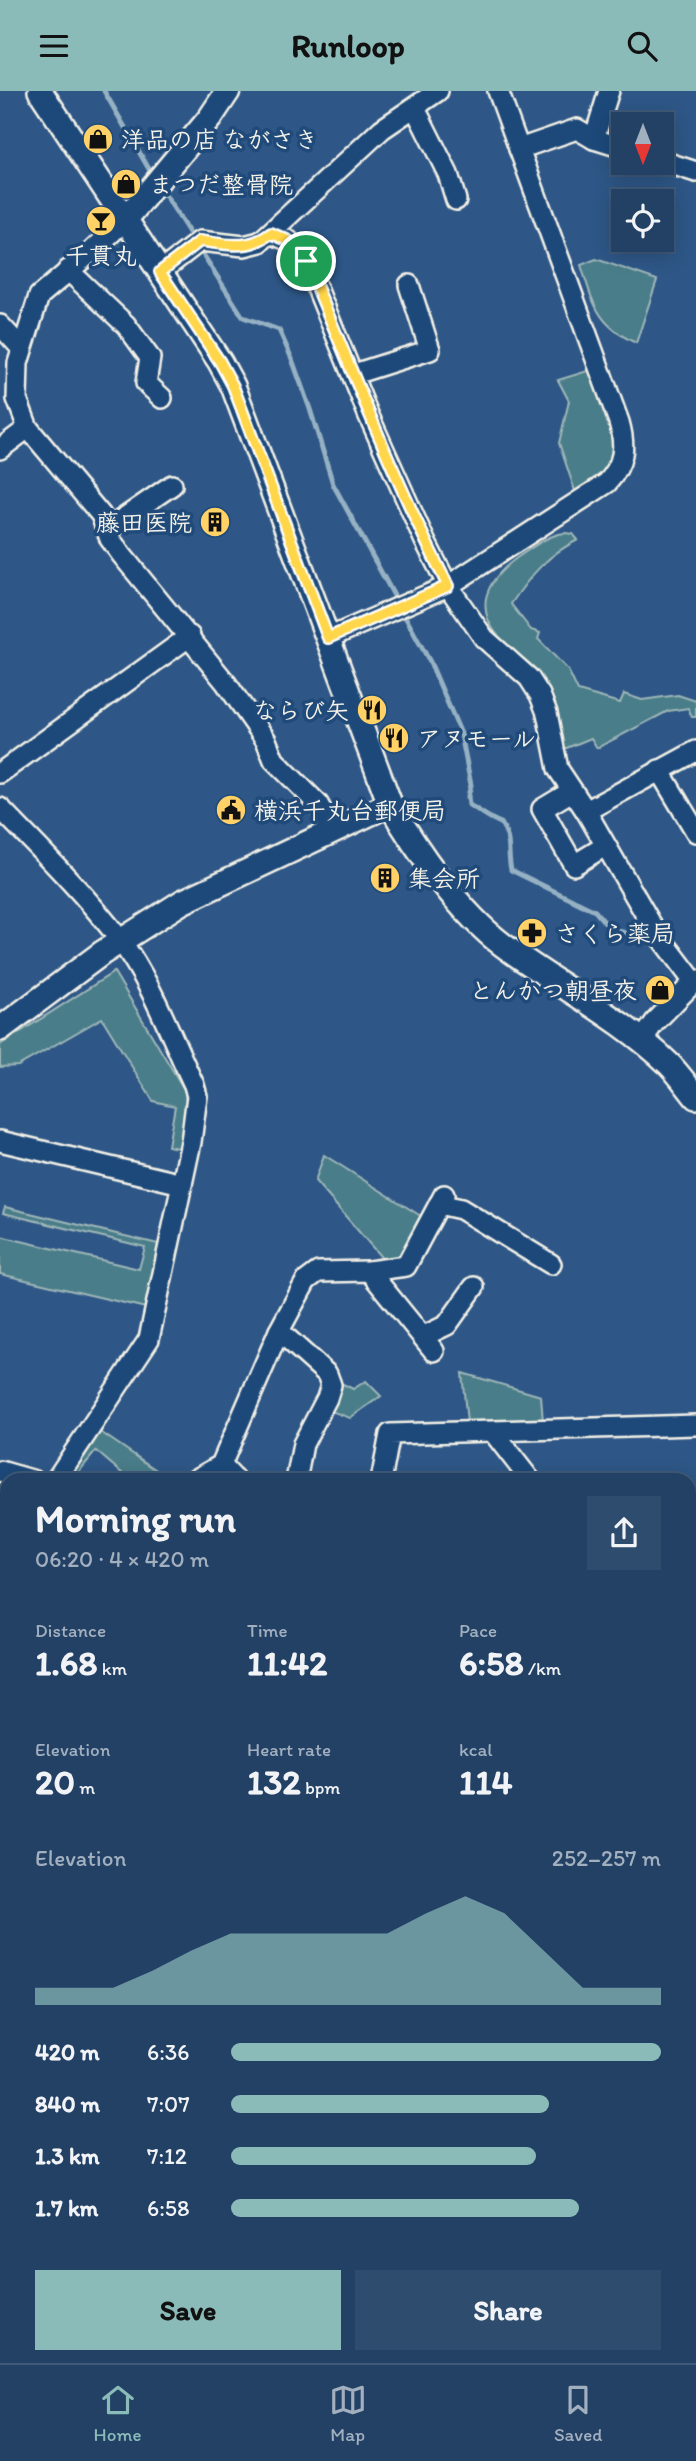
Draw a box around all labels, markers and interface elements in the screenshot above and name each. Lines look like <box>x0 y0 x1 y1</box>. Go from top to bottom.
icon: menu <box>35 27 73 65</box>
text: Runloop <box>291 27 405 65</box>
icon: search <box>623 27 661 65</box>
north arrow <box>611 112 674 175</box>
map controls <box>611 112 674 252</box>
shop icon: 洋品の店 ながさき <box>81 122 115 156</box>
place label: 洋品の店 ながさき <box>121 125 318 154</box>
shop icon: まつだ整骨院 <box>109 167 143 201</box>
place label: まつだ整骨院 <box>149 170 293 199</box>
button: locate <box>611 189 674 252</box>
bar icon: 千貫丸 <box>84 204 118 238</box>
pin <box>276 231 336 291</box>
place label: 千貫丸 <box>65 241 137 270</box>
icon: arrive <box>287 242 325 280</box>
building icon: 藤田医院 <box>198 505 232 539</box>
place label: 藤田医院 <box>96 508 192 537</box>
restaurant icon: ならび矢 <box>355 693 389 727</box>
place label: ならび矢 <box>253 696 349 725</box>
restaurant icon: アヌモール <box>377 721 411 755</box>
place label: アヌモール <box>417 724 536 753</box>
public building icon: 横浜千丸台郵便局 <box>214 793 248 827</box>
place label: 横浜千丸台郵便局 <box>254 796 446 825</box>
building icon: 集会所 <box>368 861 402 895</box>
place label: 集会所 <box>408 864 480 893</box>
pharmacy icon: さくら薬局 <box>515 916 549 950</box>
place label: さくら薬局 <box>555 919 675 948</box>
shop icon: とんかつ朝昼夜 <box>643 973 677 1007</box>
place label: とんかつ朝昼夜 <box>469 976 637 1005</box>
text: Morning run <box>35 1496 236 1542</box>
button: share <box>587 1496 661 1570</box>
text: 06:20 · 4 × 420 m <box>35 1545 209 1573</box>
text: Distance <box>35 1619 106 1642</box>
text: Time <box>247 1619 288 1642</box>
text: Pace <box>459 1619 497 1642</box>
text: 1.68 <box>35 1642 98 1684</box>
text: 11:42 <box>247 1642 328 1684</box>
text: 6:58 <box>459 1642 524 1684</box>
text: km <box>98 1657 127 1680</box>
text: /km <box>524 1657 561 1680</box>
text: Elevation <box>35 1738 111 1761</box>
text: Heart rate <box>247 1738 331 1761</box>
text: kcal <box>459 1738 493 1761</box>
text: 20 <box>35 1761 75 1803</box>
text: 132 <box>247 1761 301 1803</box>
text: 114 <box>459 1761 513 1803</box>
text: m <box>75 1776 95 1799</box>
text: bpm <box>301 1776 340 1799</box>
text: Elevation <box>35 1844 126 1872</box>
text: 252–257 m <box>552 1844 661 1872</box>
text: 420 m <box>35 2038 100 2066</box>
text: 6:36 <box>147 2038 190 2066</box>
text: 840 m <box>35 2090 100 2118</box>
text: 7:07 <box>147 2090 190 2118</box>
text: 1.3 km <box>35 2142 99 2170</box>
text: 7:12 <box>147 2142 187 2170</box>
text: 1.7 km <box>35 2194 98 2222</box>
text: 6:58 <box>147 2194 189 2222</box>
button: Save <box>35 2270 341 2350</box>
button: Share <box>355 2270 661 2350</box>
tab: Home <box>94 2381 141 2446</box>
tab: Map <box>329 2381 367 2446</box>
tab: Saved <box>554 2381 602 2446</box>

